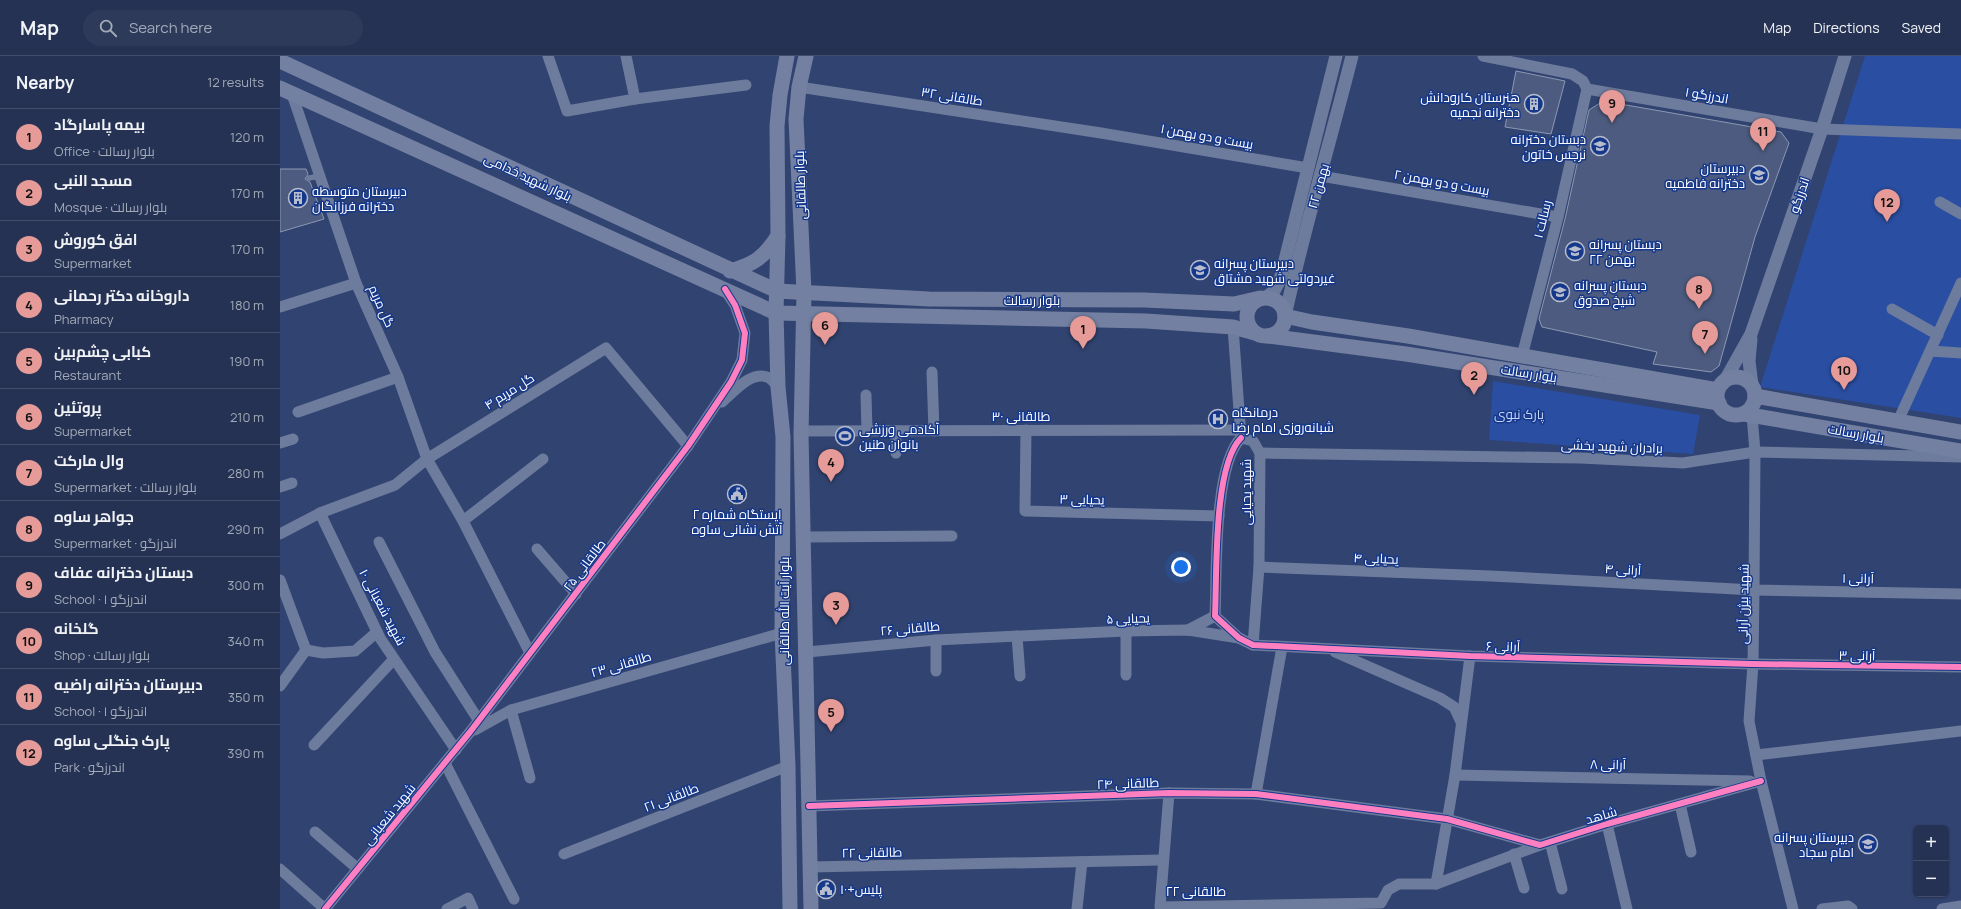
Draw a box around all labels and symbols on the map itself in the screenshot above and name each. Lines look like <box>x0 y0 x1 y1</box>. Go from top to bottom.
street label: طالقانی ۳۲ <box>920 82 984 110</box>
street label: اندرزگو ۱ <box>1684 82 1730 108</box>
place label: هنرستان کارودانش دخترانه نجمیه <box>1420 88 1520 121</box>
pin: 9 <box>1599 90 1625 123</box>
building icon: هنرستان کارودانش دخترانه نجمیه <box>1523 93 1545 115</box>
pin: 11 <box>1750 118 1776 151</box>
street label: بیست و دو بهمن ۱ <box>1159 119 1255 153</box>
place label: دبستان دخترانه نرجس خاتون <box>1510 130 1586 163</box>
school or university icon: دبستان دخترانه نرجس خاتون <box>1589 135 1611 157</box>
street label: بلوار شهید خدامی <box>481 149 575 205</box>
street label: بلوار طالقانی <box>790 150 810 220</box>
place label: دبیرستان دخترانه فاطمیه <box>1665 159 1745 192</box>
street label: ۲۲ بهمن <box>1303 161 1333 211</box>
school or university icon: دبیرستان دخترانه فاطمیه <box>1748 164 1770 186</box>
street label: بیست و دو بهمن ۲ <box>1393 165 1491 199</box>
street label: اندرزگو <box>1784 175 1814 215</box>
place label: دبیرستان متوسطه دخترانه فرزانگان <box>312 182 407 215</box>
building icon: دبیرستان متوسطه دخترانه فرزانگان <box>287 187 309 209</box>
pin: 12 <box>1874 189 1900 222</box>
street label: رسالت ۱ <box>1529 198 1555 240</box>
place label: دبستان پسرانه ۲۲ بهمن <box>1589 235 1662 268</box>
school or university icon: دبستان پسرانه ۲۲ بهمن <box>1564 240 1586 262</box>
place label: دبیرستان پسرانه غیردولتی شهید مشتاق <box>1214 254 1335 287</box>
school or university icon: دبیرستان پسرانه غیردولتی شهید مشتاق <box>1189 259 1211 281</box>
place label: دبستان پسرانه شیخ صدوق <box>1574 276 1647 309</box>
pin: 8 <box>1686 276 1712 309</box>
school or university icon: دبستان پسرانه شیخ صدوق <box>1549 281 1571 303</box>
street label: گل مریم <box>364 282 399 331</box>
street label: بلوار رسالت <box>1004 291 1060 309</box>
pin: 6 <box>812 312 838 345</box>
pin: 1 <box>1070 316 1096 349</box>
pin: 7 <box>1692 321 1718 354</box>
pin: 10 <box>1831 357 1857 390</box>
street label: بلوار رسالت <box>1500 360 1558 386</box>
pin: 2 <box>1461 362 1487 395</box>
street label: گل مریم ۴ <box>480 369 538 414</box>
place label: درمانگاه شبانه‌روزی امام رضا <box>1232 403 1334 437</box>
park label: پارک نبوی <box>1494 405 1545 424</box>
street label: طالقانی ۳۰ <box>992 407 1050 425</box>
hospital icon: درمانگاه شبانه‌روزی امام رضا <box>1207 408 1229 430</box>
street label: بلوار رسالت <box>1827 419 1885 447</box>
place label: آکادمی ورزشی بانوان طنین <box>859 420 940 453</box>
sports icon: آکادمی ورزشی بانوان طنین <box>834 425 856 447</box>
street label: برادران شهید بخشی <box>1561 435 1663 457</box>
pin: 4 <box>818 449 844 482</box>
street label: شهید یحیایی <box>1237 459 1255 525</box>
public building icon: ایستگاه شماره ۲ آتش نشانی ساوه <box>726 483 748 505</box>
street label: یحیایی ۳ <box>1059 490 1105 508</box>
place label: ایستگاه شماره ۲ آتش نشانی ساوه <box>691 505 783 538</box>
street label: طالقانی ۲۵ <box>559 535 609 595</box>
street label: یحیایی ۴ <box>1353 548 1399 568</box>
street label: بلوار آیت الله طالقانی <box>775 557 793 665</box>
your location <box>1171 557 1191 577</box>
street label: آرانی ۴ <box>1604 559 1642 579</box>
street label: شهید بیژن آرانی <box>1733 564 1753 644</box>
street label: شهید شعبانی ۱۰ <box>355 566 411 648</box>
street label: آرانی ۱ <box>1842 569 1875 587</box>
pin: 3 <box>823 592 849 625</box>
street label: یحیایی ۵ <box>1106 608 1151 628</box>
street label: طالقانی ۲۶ <box>879 616 941 640</box>
street label: آرانی ۶ <box>1486 636 1521 656</box>
street label: آرانی ۳ <box>1838 646 1876 664</box>
street label: طالقانی ۲۳ <box>589 647 653 681</box>
pin: 5 <box>818 699 844 732</box>
street label: آرانی ۸ <box>1590 755 1627 773</box>
street label: طالقانی ۲۴ <box>1097 773 1159 793</box>
street label: طالقانی ۲۱ <box>641 778 701 816</box>
street label: شهید شعبانی <box>359 779 419 849</box>
street label: شاهد <box>1583 802 1619 828</box>
place label: دبیرستان پسرانه امام سجاد <box>1774 828 1854 862</box>
school or university icon: دبیرستان پسرانه امام سجاد <box>1857 833 1879 855</box>
street label: طالقانی ۲۲ <box>842 842 902 862</box>
public building icon: پلیس+۱۰ <box>815 878 837 900</box>
place label: پلیس+۱۰ <box>840 880 883 899</box>
street label: طالقانی ۲۲ <box>1166 882 1226 900</box>

